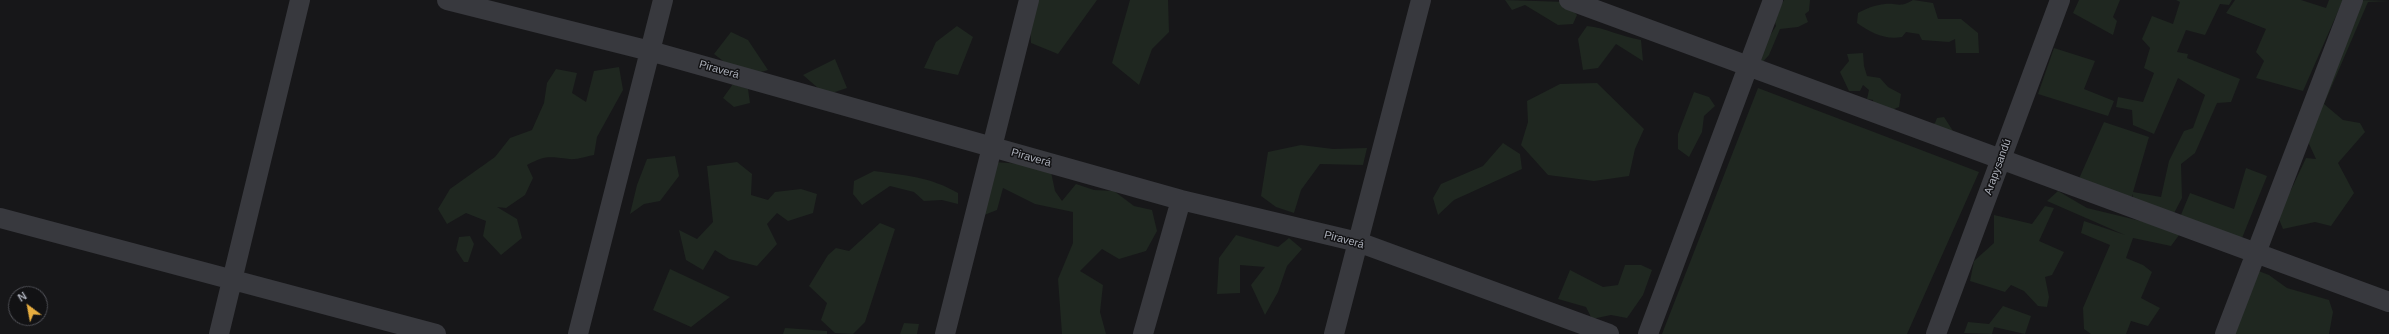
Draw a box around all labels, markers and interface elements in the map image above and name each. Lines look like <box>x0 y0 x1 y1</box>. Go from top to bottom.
street label: Piraverá <box>697 58 741 82</box>
street label: Arapysandú <box>1982 137 2014 197</box>
street label: Piraverá <box>1009 146 1053 170</box>
street label: Piraverá <box>1323 228 1365 252</box>
north arrow <box>8 286 48 326</box>
text: N <box>16 289 29 304</box>

